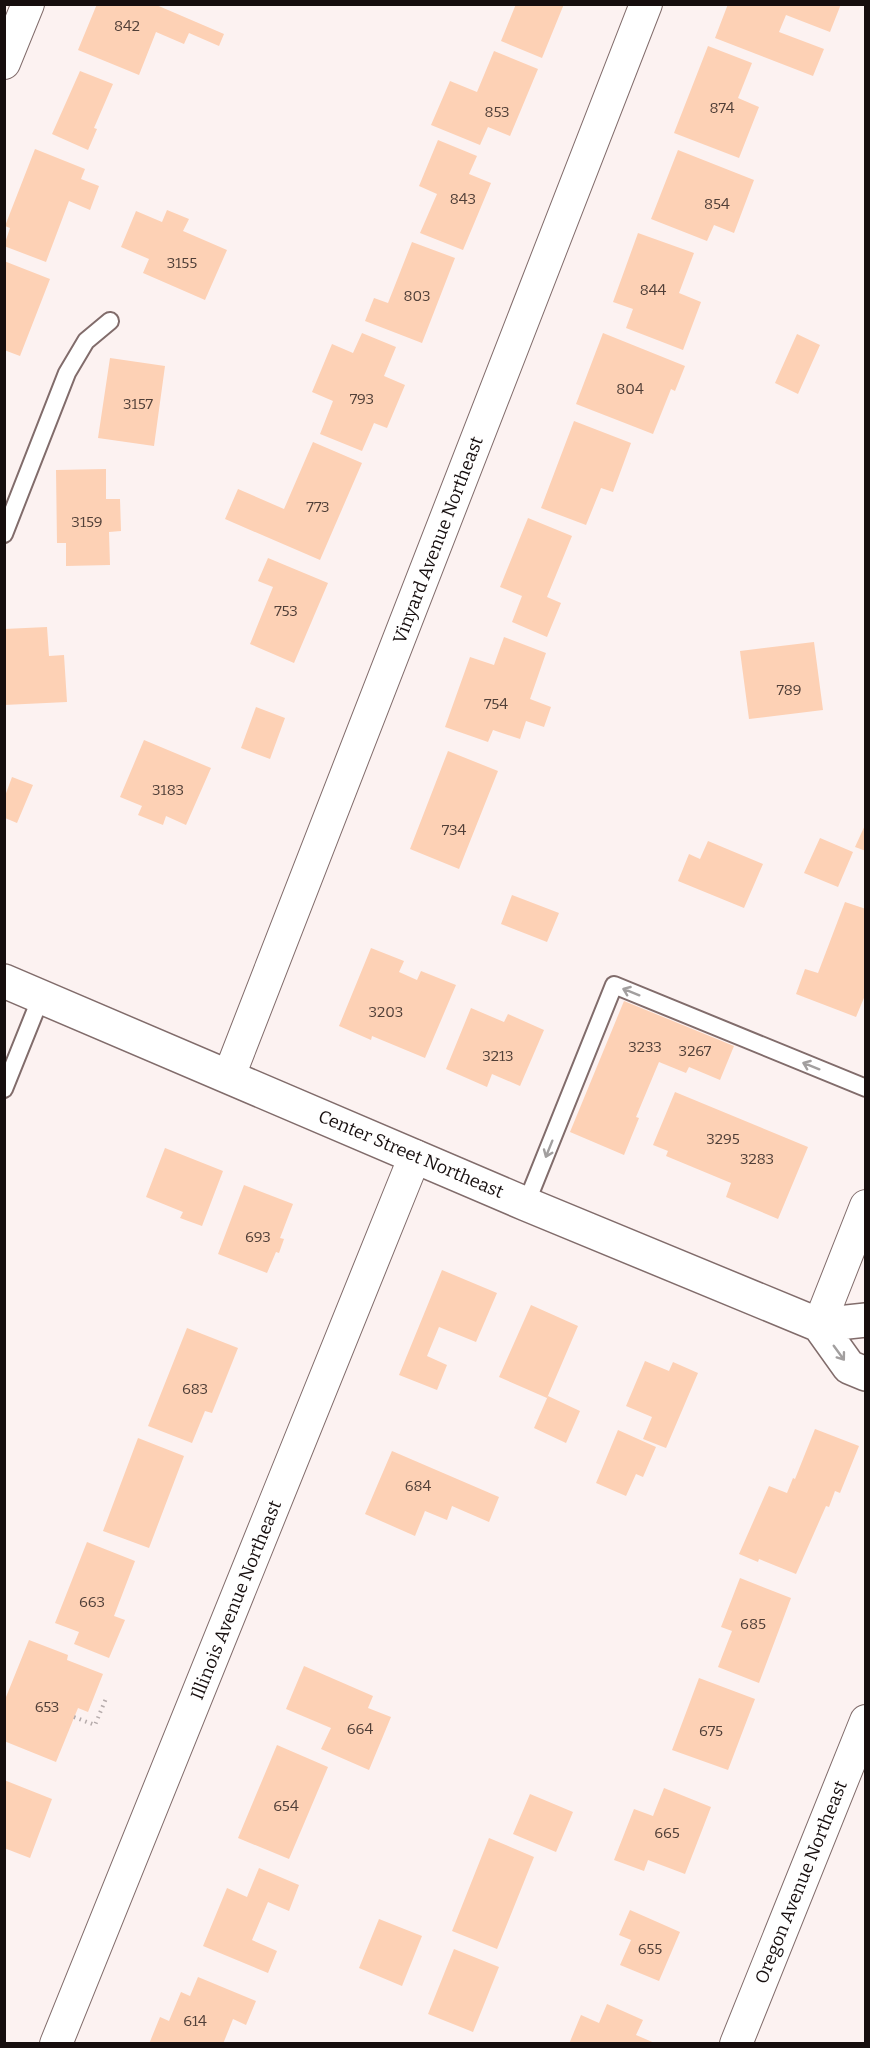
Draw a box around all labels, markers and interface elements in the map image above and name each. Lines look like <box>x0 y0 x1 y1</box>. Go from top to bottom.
house number: 842 <box>114 17 140 35</box>
house number: 874 <box>709 99 735 117</box>
house number: 853 <box>484 103 510 121</box>
house number: 843 <box>450 190 476 208</box>
house number: 854 <box>704 195 730 213</box>
house number: 3155 <box>167 254 197 272</box>
house number: 844 <box>640 281 667 299</box>
house number: 803 <box>403 287 431 305</box>
house number: 804 <box>616 380 644 398</box>
house number: 793 <box>350 390 374 408</box>
house number: 3157 <box>123 395 153 413</box>
street label: Vinyard Avenue Northeast <box>388 433 488 647</box>
house number: 773 <box>306 498 330 516</box>
house number: 3159 <box>71 513 103 531</box>
house number: 753 <box>274 602 298 620</box>
house number: 789 <box>776 681 802 699</box>
house number: 754 <box>484 695 508 713</box>
house number: 3183 <box>152 781 184 799</box>
house number: 734 <box>442 821 467 839</box>
one-way arrow <box>622 986 640 997</box>
house number: 3203 <box>369 1003 403 1021</box>
house number: 3233 <box>628 1038 662 1056</box>
house number: 3267 <box>679 1042 712 1060</box>
house number: 3213 <box>482 1047 514 1065</box>
one-way arrow <box>803 1060 821 1071</box>
street label: Center Street Northeast <box>315 1105 507 1203</box>
house number: 3295 <box>706 1130 740 1148</box>
one-way arrow <box>543 1140 554 1158</box>
house number: 3283 <box>740 1150 774 1168</box>
house number: 693 <box>245 1228 271 1246</box>
one-way arrow <box>833 1345 845 1361</box>
house number: 683 <box>182 1380 208 1398</box>
house number: 684 <box>405 1477 432 1495</box>
street label: Illinois Avenue Northeast <box>186 1497 286 1703</box>
house number: 663 <box>79 1593 105 1611</box>
house number: 685 <box>740 1615 766 1633</box>
house number: 653 <box>35 1698 59 1716</box>
house number: 664 <box>347 1720 373 1738</box>
house number: 675 <box>699 1722 723 1740</box>
street label: Oregon Avenue Northeast <box>750 1777 852 1987</box>
house number: 654 <box>273 1797 299 1815</box>
house number: 665 <box>654 1824 680 1842</box>
house number: 655 <box>638 1940 662 1958</box>
house number: 614 <box>183 2012 207 2030</box>

